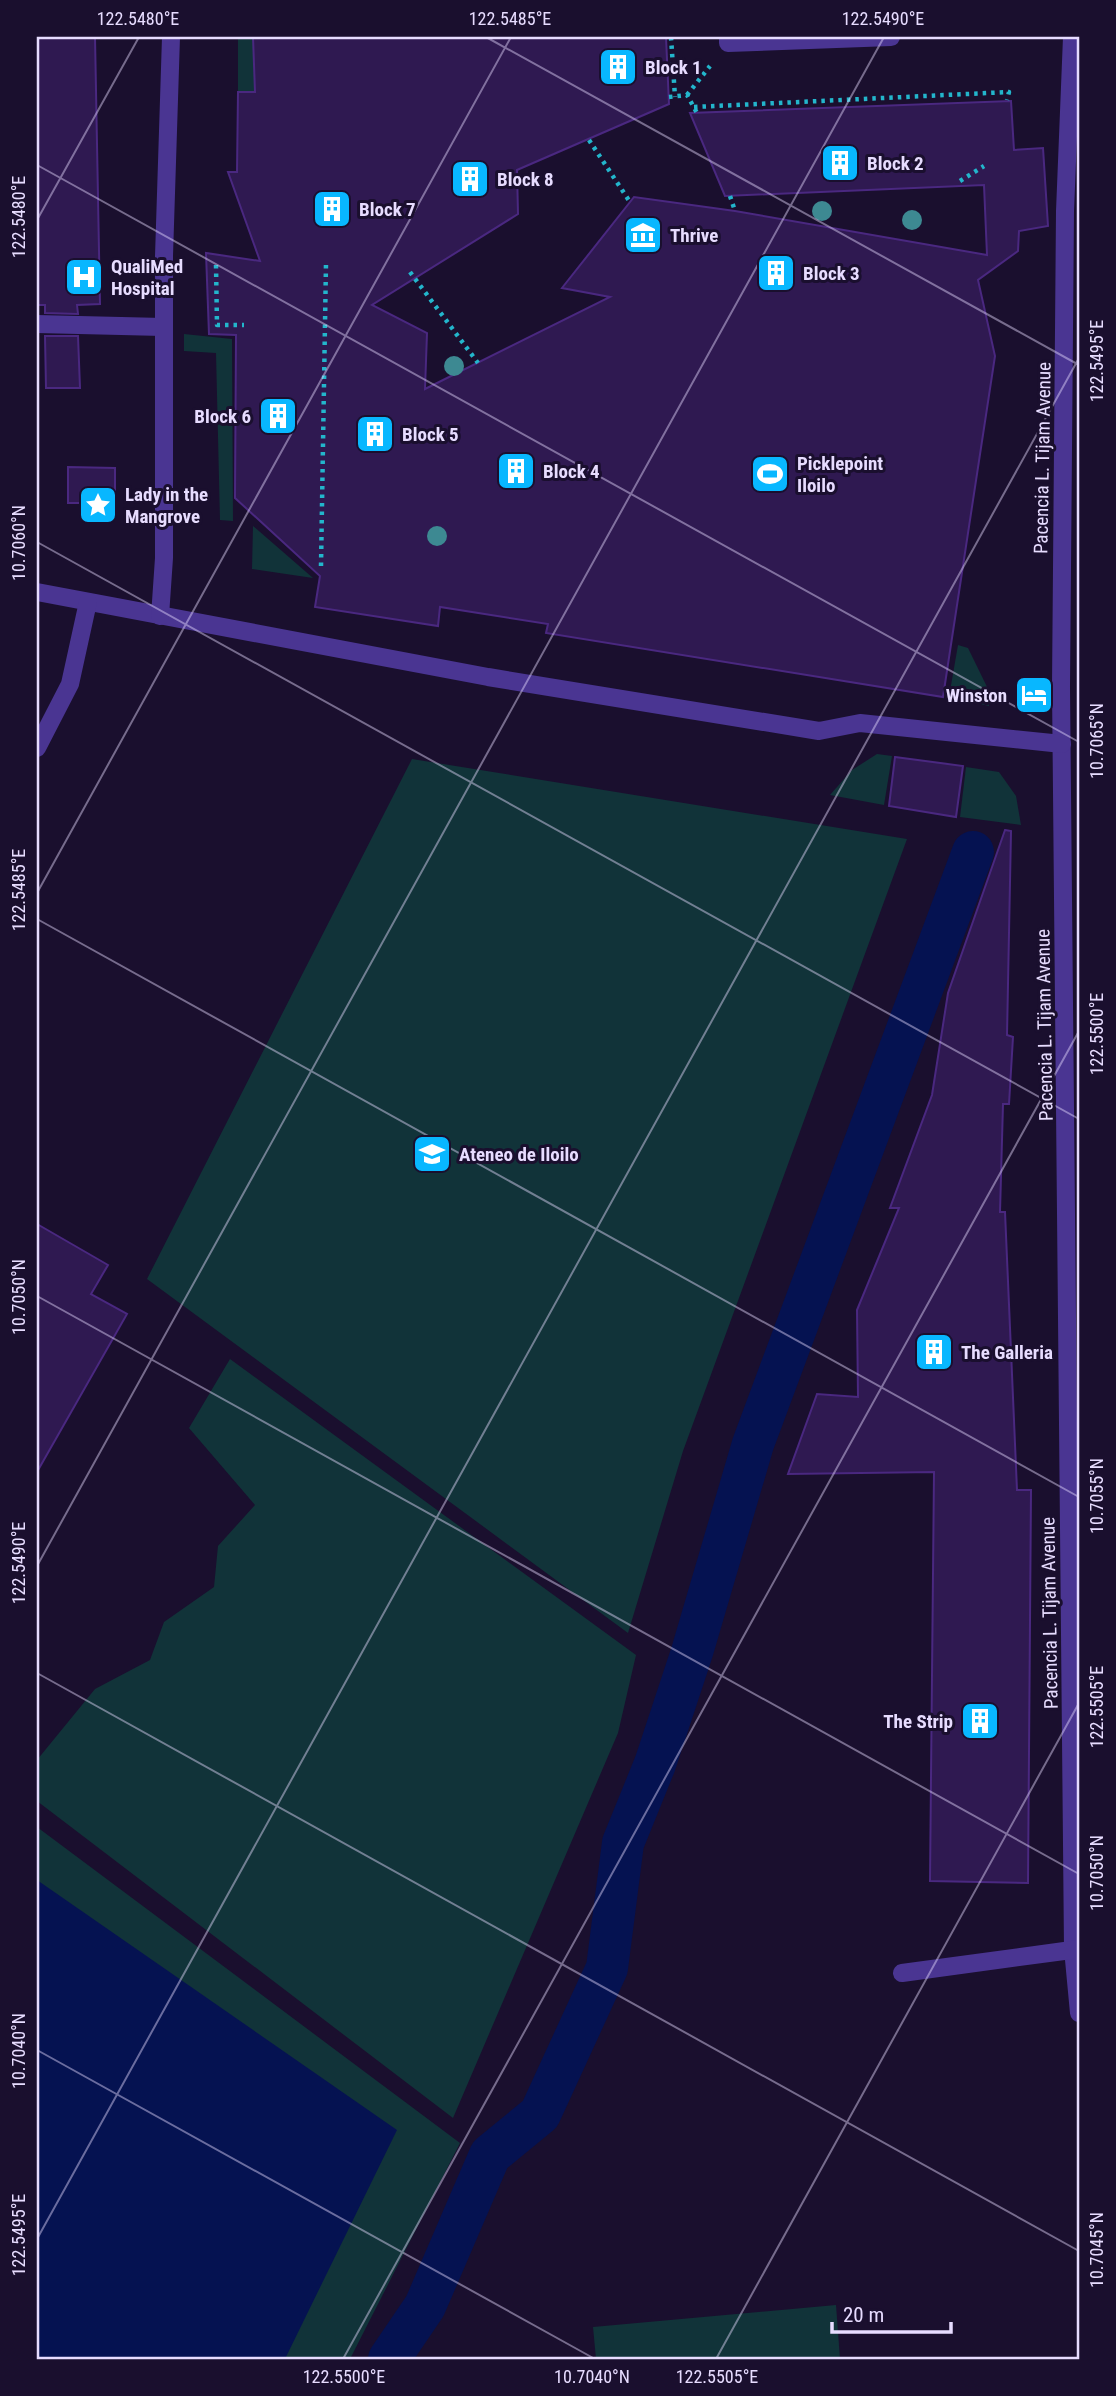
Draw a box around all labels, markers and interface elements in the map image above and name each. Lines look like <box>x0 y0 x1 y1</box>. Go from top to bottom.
text: 122.5480°E <box>97 8 179 29</box>
text: 122.5485°E <box>469 8 551 29</box>
text: 122.5490°E <box>842 8 924 29</box>
building icon: Block 1 <box>597 46 639 88</box>
place label: Block 1 <box>645 56 702 79</box>
building icon: Block 2 <box>819 142 861 184</box>
place label: Block 2 <box>867 152 924 175</box>
building icon: Block 8 <box>449 158 491 200</box>
place label: Block 8 <box>497 168 554 191</box>
text: 122.5480°E <box>8 176 29 258</box>
building icon: Block 7 <box>311 188 353 230</box>
place label: Block 7 <box>359 198 416 221</box>
museum icon: Thrive <box>622 214 664 256</box>
place label: Thrive <box>670 224 718 247</box>
building icon: Block 3 <box>755 252 797 294</box>
place label: QualiMed Hospital <box>111 255 183 300</box>
hospital icon: QualiMed Hospital <box>63 256 105 298</box>
place label: Block 3 <box>803 262 860 285</box>
text: 122.5495°E <box>1086 320 1107 402</box>
street label: Pacencia L. Tijam Avenue <box>1029 362 1056 554</box>
building icon: Block 6 <box>257 395 299 437</box>
place label: Block 6 <box>194 405 251 428</box>
building icon: Block 5 <box>354 413 396 455</box>
place label: Block 5 <box>402 423 459 446</box>
building icon: Block 4 <box>495 450 537 492</box>
place label: Picklepoint Iloilo <box>797 452 883 497</box>
sports icon: Picklepoint Iloilo <box>749 453 791 495</box>
place label: Block 4 <box>543 460 600 483</box>
place label: Lady in the Mangrove <box>125 483 208 528</box>
place icon: Lady in the Mangrove <box>77 484 119 526</box>
text: 10.7060°N <box>8 505 29 581</box>
hotel icon: Winston <box>1013 674 1055 716</box>
place label: Winston <box>946 684 1007 707</box>
text: 10.7065°N <box>1086 703 1107 779</box>
text: 122.5485°E <box>8 849 29 931</box>
street label: Pacencia L. Tijam Avenue <box>1031 929 1058 1121</box>
text: 122.5500°E <box>1086 993 1107 1075</box>
school or university icon: Ateneo de Iloilo <box>411 1133 453 1175</box>
place label: Ateneo de Iloilo <box>459 1143 579 1166</box>
text: 10.7050°N <box>8 1259 29 1335</box>
building icon: The Galleria <box>913 1331 955 1373</box>
place label: The Galleria <box>961 1341 1053 1364</box>
text: 10.7055°N <box>1086 1458 1107 1534</box>
street label: Pacencia L. Tijam Avenue <box>1036 1517 1063 1709</box>
text: 122.5490°E <box>8 1522 29 1604</box>
text: 122.5505°E <box>1086 1666 1107 1748</box>
building icon: The Strip <box>959 1700 1001 1742</box>
place label: The Strip <box>883 1710 953 1733</box>
text: 10.7050°N <box>1086 1835 1107 1911</box>
text: 10.7040°N <box>8 2013 29 2089</box>
text: 122.5495°E <box>8 2194 29 2276</box>
text: 10.7045°N <box>1086 2212 1107 2288</box>
scale bar <box>832 2291 951 2335</box>
text: 20 m <box>843 2303 884 2327</box>
text: 122.5500°E <box>303 2366 385 2387</box>
text: 10.7040°N <box>554 2366 630 2387</box>
text: 122.5505°E <box>676 2366 758 2387</box>

